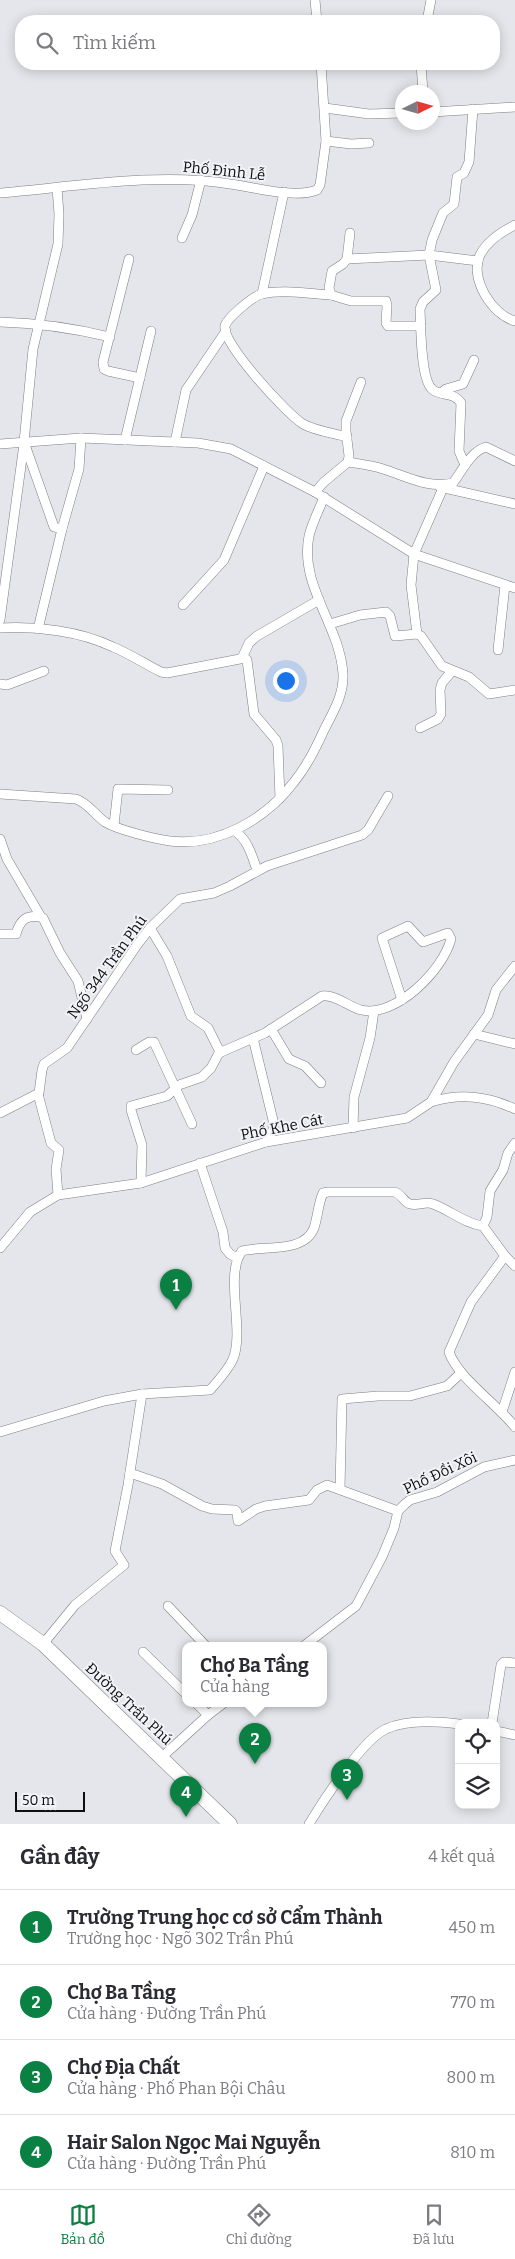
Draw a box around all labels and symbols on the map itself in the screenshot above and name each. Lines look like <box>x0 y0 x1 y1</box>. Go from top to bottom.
north arrow <box>395 85 440 130</box>
street label: Phố Đinh Lễ <box>182 158 266 184</box>
your location <box>273 668 299 694</box>
street label: Ngõ 344 Trần Phú <box>63 912 151 1022</box>
street label: Phố Khe Cát <box>239 1110 325 1144</box>
pin: 1 <box>160 1269 192 1310</box>
street label: Phố Đồi Xôi <box>400 1448 480 1498</box>
street label: Đường Trần Phú <box>82 1659 176 1749</box>
pin: 2 <box>239 1723 271 1764</box>
pin: 3 <box>331 1759 363 1800</box>
pin: 4 <box>170 1776 202 1817</box>
scale bar <box>15 1789 85 1812</box>

